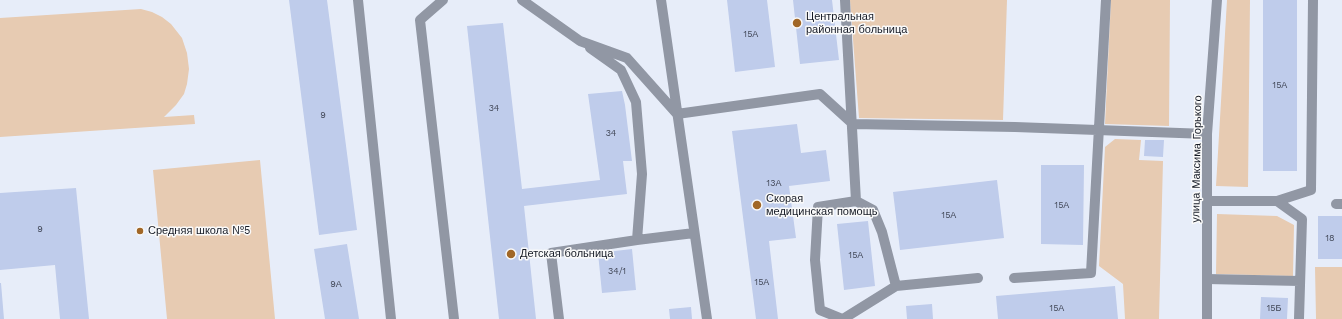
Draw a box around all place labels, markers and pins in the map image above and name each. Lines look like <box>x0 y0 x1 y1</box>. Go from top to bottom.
place label: Центральная районная больница <box>806 10 907 36</box>
marker: Центральная районная больница <box>791 17 803 29</box>
place label: Скорая медицинская помощь <box>766 192 877 218</box>
marker: Скорая медицинская помощь <box>751 199 763 211</box>
place label: Средняя школа №5 <box>148 224 250 238</box>
marker: Средняя школа №5 <box>135 226 145 236</box>
place label: Детская больница <box>520 247 613 261</box>
marker: Детская больница <box>505 248 517 260</box>

